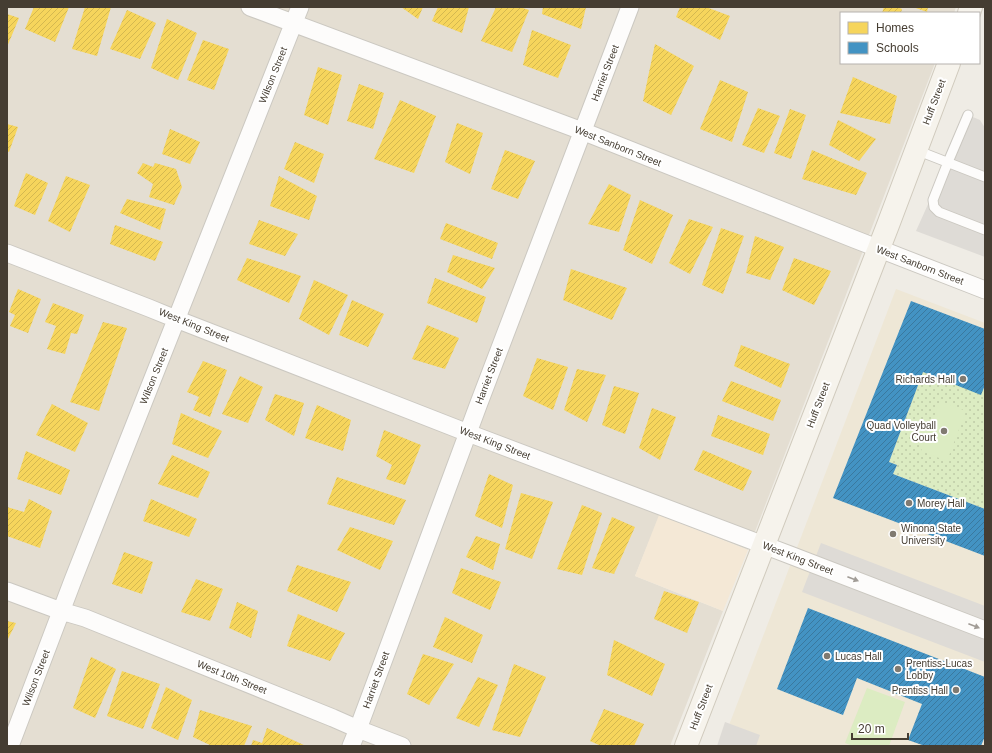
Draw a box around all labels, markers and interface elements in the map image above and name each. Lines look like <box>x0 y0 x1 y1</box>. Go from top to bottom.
legend <box>840 12 980 64</box>
text: Homes <box>876 21 914 35</box>
text: Schools <box>876 41 919 55</box>
street label: Harriet Street <box>589 43 621 103</box>
street label: Wilson Street <box>257 45 289 105</box>
street label: Huff Street <box>920 78 948 126</box>
street label: West Sanborn Street <box>573 124 663 169</box>
street label: West Sanborn Street <box>875 243 965 287</box>
street label: West King Street <box>157 306 231 344</box>
street label: Wilson Street <box>138 346 170 406</box>
street label: Harriet Street <box>473 346 505 406</box>
place label: Richards Hall <box>896 374 955 385</box>
marker: Richards Hall <box>958 374 968 384</box>
street label: Huff Street <box>804 381 832 429</box>
place label: Quad Volleyball Court <box>867 420 936 443</box>
street label: West King Street <box>458 424 532 462</box>
marker: Quad Volleyball Court <box>939 426 949 436</box>
marker: Morey Hall <box>904 498 914 508</box>
place label: Morey Hall <box>917 498 965 509</box>
place label: Winona State University <box>901 523 961 546</box>
marker: Winona State University <box>888 529 898 539</box>
street label: West King Street <box>761 539 835 577</box>
one-way arrow <box>847 576 859 582</box>
one-way arrow <box>968 623 980 629</box>
street label: Wilson Street <box>20 648 52 708</box>
street label: Harriet Street <box>361 650 391 710</box>
marker: Lucas Hall <box>822 651 832 661</box>
place label: Lucas Hall <box>835 651 882 662</box>
street label: West 10th Street <box>195 658 269 696</box>
place label: Prentiss-Lucas Lobby <box>906 658 972 681</box>
marker: Prentiss-Lucas Lobby <box>893 664 903 674</box>
street label: Huff Street <box>687 683 715 731</box>
place label: Prentiss Hall <box>892 685 948 696</box>
marker: Prentiss Hall <box>951 685 961 695</box>
scale bar <box>852 715 908 741</box>
text: 20 m <box>858 722 885 736</box>

